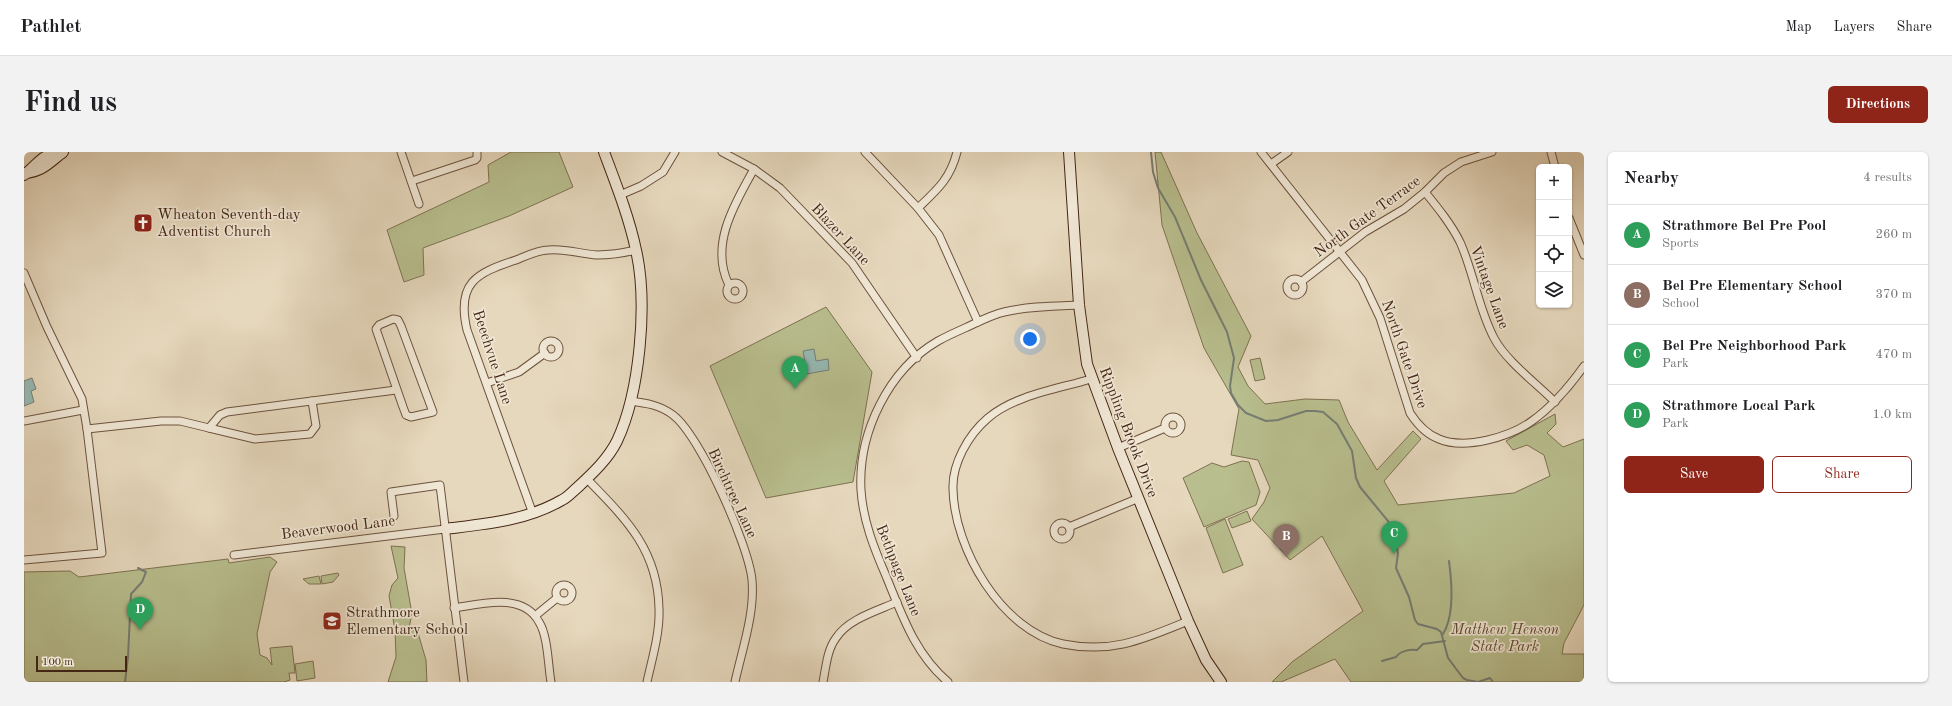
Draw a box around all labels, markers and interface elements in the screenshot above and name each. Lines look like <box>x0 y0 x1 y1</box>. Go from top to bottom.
text: Pathlet <box>20 18 81 37</box>
text: Map <box>1786 20 1812 34</box>
text: Layers <box>1834 20 1875 34</box>
text: Share <box>1897 20 1932 34</box>
button: Directions <box>1828 86 1928 123</box>
text: Find us <box>24 90 117 118</box>
map controls <box>1536 164 1572 308</box>
button: + <box>1536 164 1572 200</box>
text: Nearby <box>1624 170 1679 187</box>
text: 4 results <box>1863 171 1912 184</box>
street label: North Gate Terrace <box>1312 174 1424 261</box>
button: − <box>1536 200 1572 236</box>
street label: Blazer Lane <box>808 201 872 269</box>
place label: Wheaton Seventh-day Adventist Church <box>157 208 301 240</box>
church icon: Wheaton Seventh-day Adventist Church <box>132 212 154 234</box>
text: Strathmore Bel Pre Pool <box>1662 219 1826 234</box>
text: A <box>1632 228 1642 241</box>
text: 260 m <box>1875 228 1912 241</box>
button: locate <box>1536 236 1572 272</box>
text: Sports <box>1662 237 1699 250</box>
street label: Vintage Lane <box>1467 244 1511 331</box>
button: layers <box>1536 272 1572 308</box>
text: Bel Pre Elementary School <box>1662 279 1842 294</box>
text: B <box>1632 288 1642 301</box>
text: 370 m <box>1875 288 1912 301</box>
text: School <box>1662 297 1699 310</box>
street label: North Gate Drive <box>1378 298 1429 411</box>
street label: Beechvue Lane <box>469 308 514 407</box>
your location <box>1020 329 1040 349</box>
text: Bel Pre Neighborhood Park <box>1662 339 1847 354</box>
text: C <box>1633 348 1641 361</box>
text: 470 m <box>1875 348 1912 361</box>
pin: A <box>782 356 808 389</box>
text: Park <box>1662 357 1689 370</box>
street label: Rippling Brook Drive <box>1096 365 1159 500</box>
text: Strathmore Local Park <box>1662 399 1816 414</box>
text: D <box>1632 408 1642 421</box>
text: 1.0 km <box>1873 408 1912 421</box>
text: Park <box>1662 417 1689 430</box>
street label: Birchtree Lane <box>704 446 759 541</box>
button: Save <box>1624 456 1764 493</box>
button: Share <box>1772 456 1912 493</box>
street label: Beaverwood Lane <box>280 514 396 543</box>
pin: C <box>1381 521 1407 554</box>
street label: Bethpage Lane <box>872 523 923 619</box>
pin: B <box>1273 524 1299 557</box>
pin: D <box>127 597 153 630</box>
place label: Strathmore Elementary School <box>346 606 468 638</box>
school or university icon: Strathmore Elementary School <box>321 610 343 632</box>
park label: Matthew Henson State Park <box>1450 623 1560 655</box>
scale bar <box>36 654 127 673</box>
text: 100 m <box>42 657 73 668</box>

